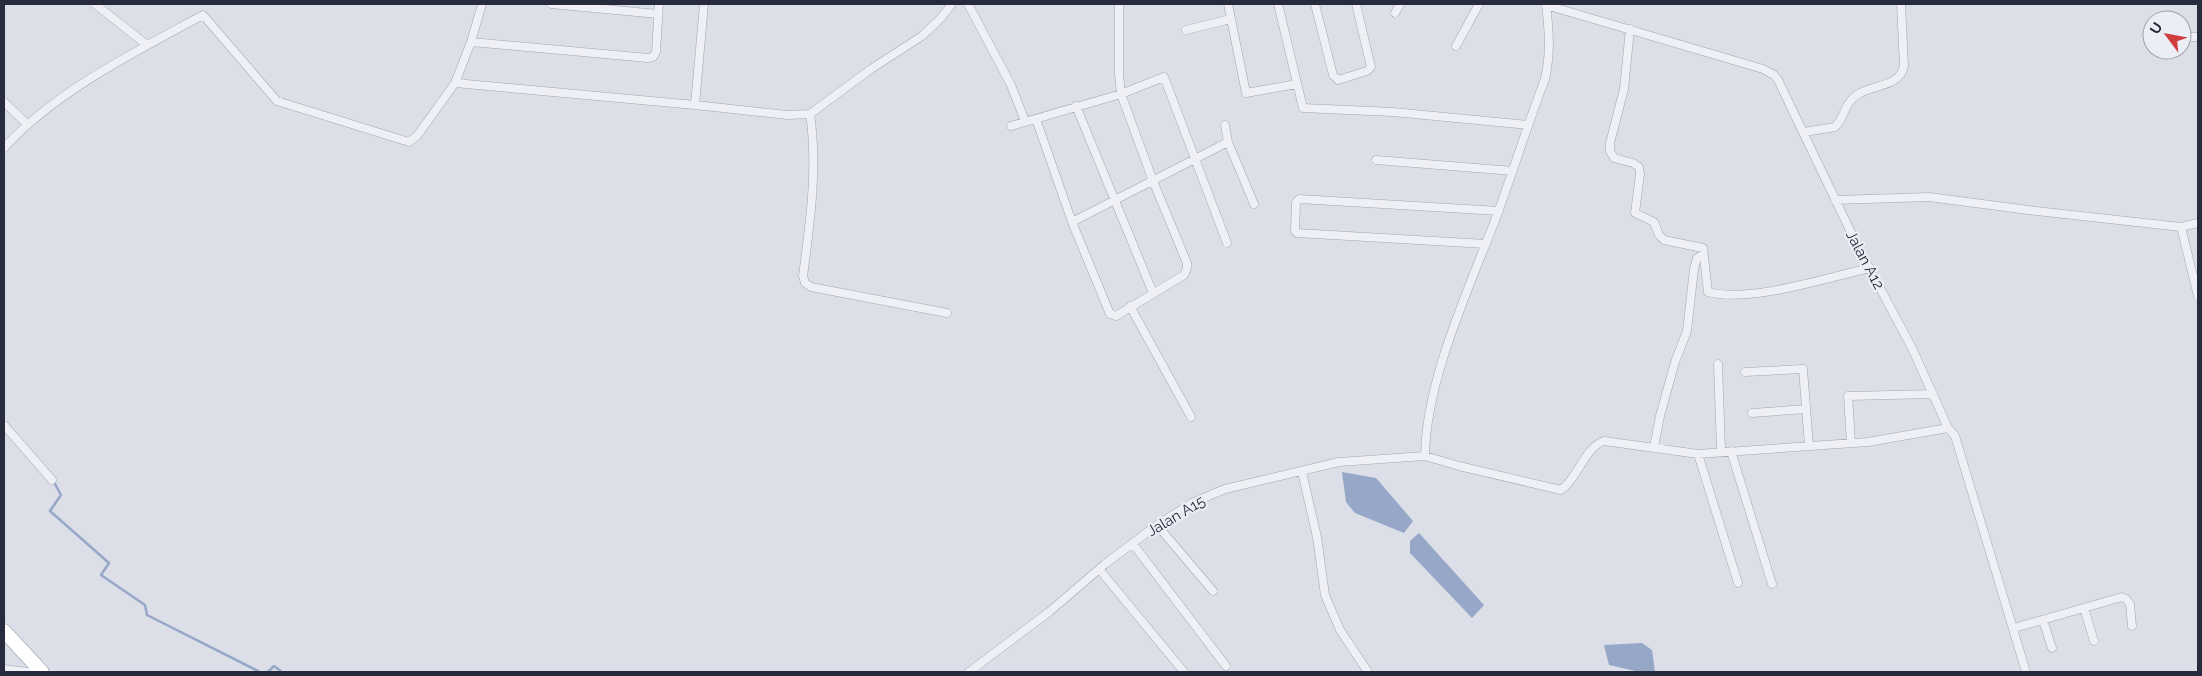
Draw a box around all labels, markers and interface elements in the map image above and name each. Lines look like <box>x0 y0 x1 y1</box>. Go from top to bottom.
north arrow <box>2142 10 2192 60</box>
text: U <box>2146 19 2166 37</box>
street label: Jalan A12 <box>1842 228 1888 293</box>
street label: Jalan A15 <box>1144 492 1208 540</box>

